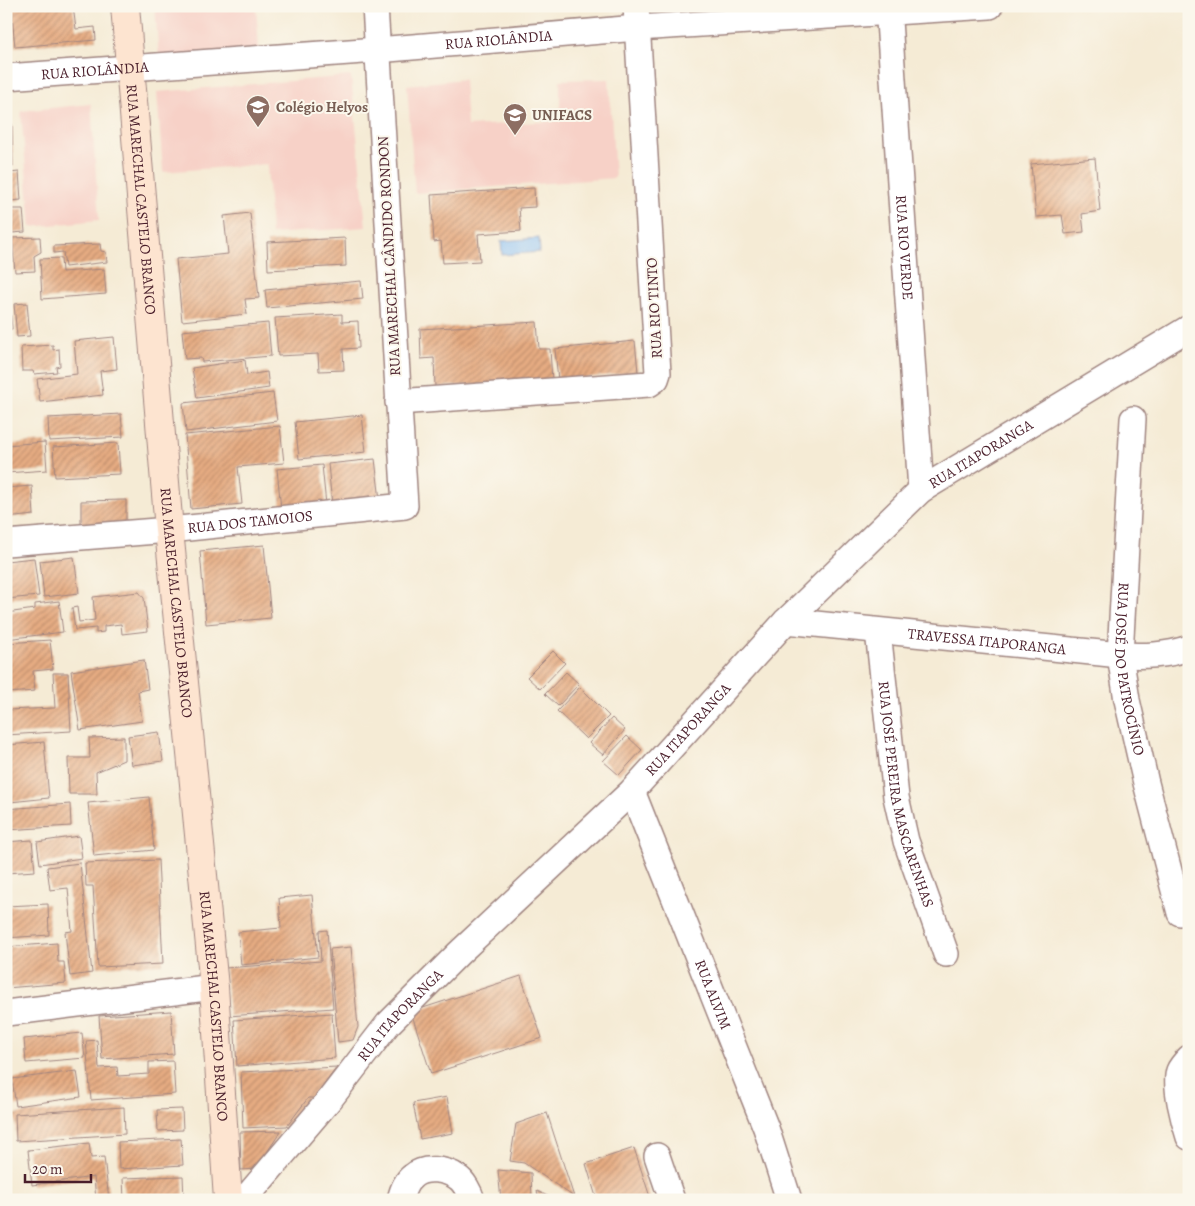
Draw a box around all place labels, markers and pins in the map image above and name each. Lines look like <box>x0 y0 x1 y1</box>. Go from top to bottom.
school or university icon: Colégio Helyos <box>245 94 271 128</box>
place label: Colégio Helyos <box>276 97 368 117</box>
school or university icon: UNIFACS <box>502 102 528 136</box>
place label: UNIFACS <box>532 105 592 125</box>

